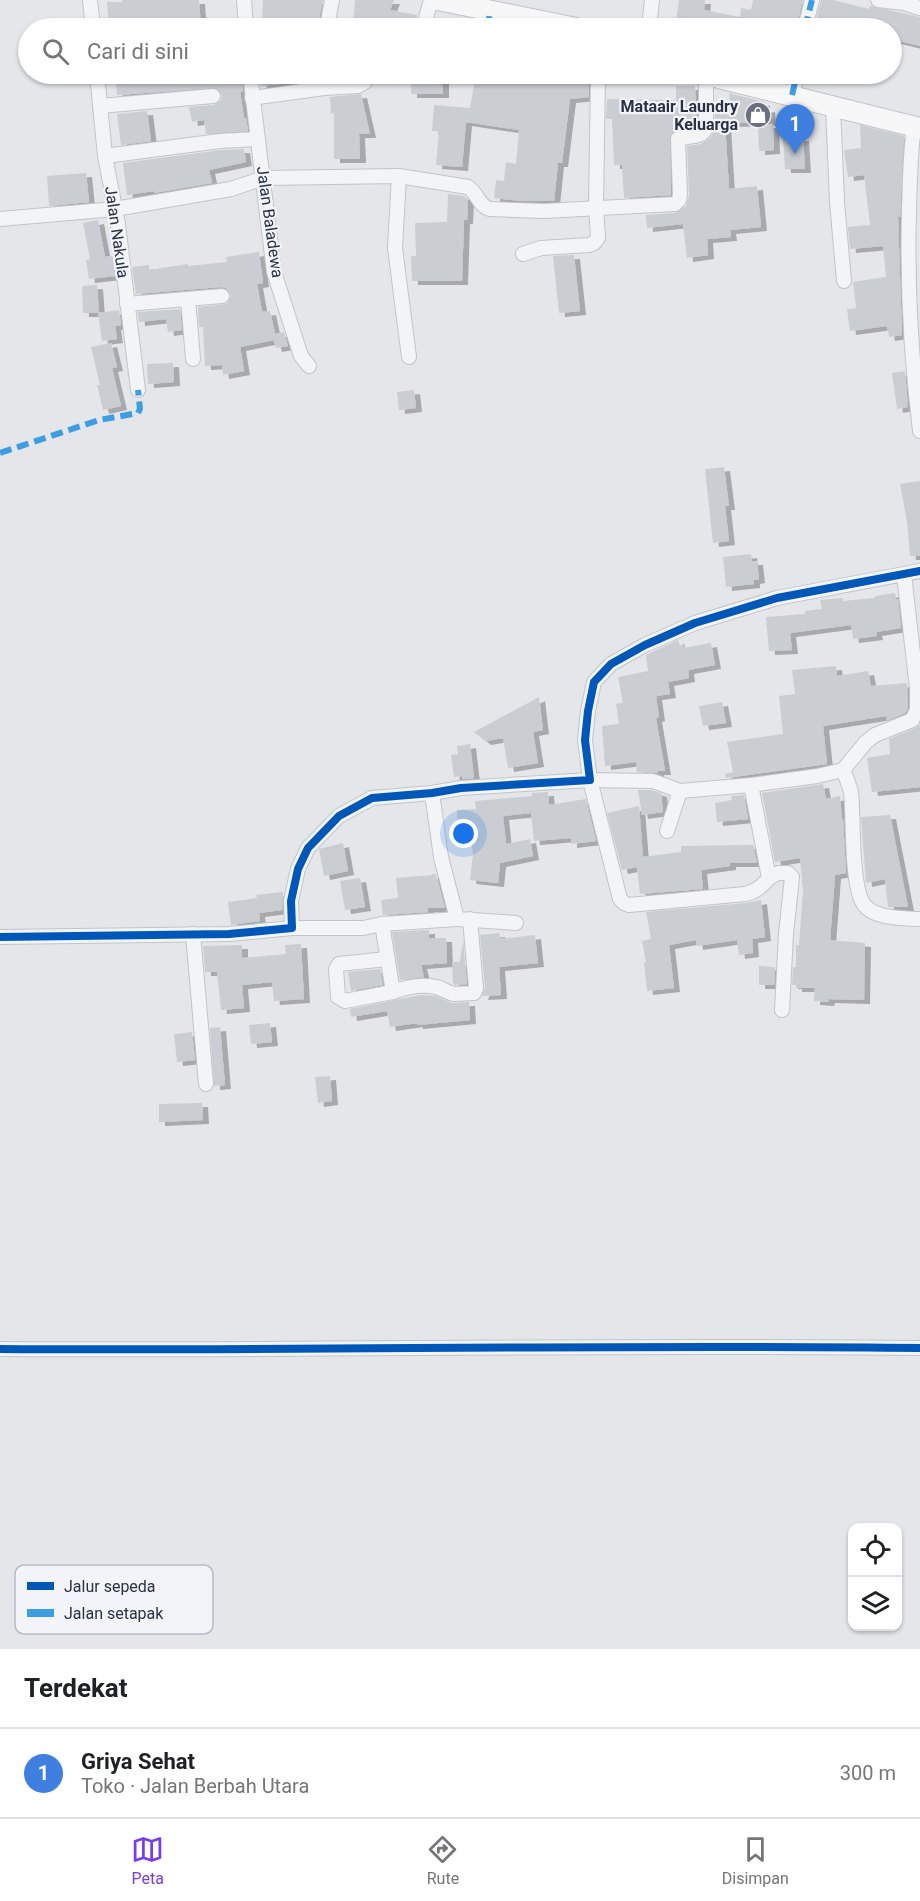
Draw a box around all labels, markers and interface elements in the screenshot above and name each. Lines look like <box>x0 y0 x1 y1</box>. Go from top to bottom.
search box <box>18 18 902 84</box>
icon: search <box>39 35 72 68</box>
text: Cari di sini <box>87 39 189 64</box>
place label: Mataair Laundry Keluarga <box>621 97 739 134</box>
shop icon: Mataair Laundry Keluarga <box>743 100 773 130</box>
pin: 1 <box>776 104 814 154</box>
street label: Jalan Baladewa <box>253 165 287 279</box>
street label: Jalan Nakula <box>101 185 133 279</box>
your location <box>449 819 478 848</box>
map controls <box>848 1523 902 1631</box>
button: locate <box>848 1523 902 1577</box>
legend <box>15 1565 213 1634</box>
text: Jalur sepeda <box>64 1577 156 1596</box>
button: layers <box>848 1577 902 1631</box>
text: Jalan setapak <box>64 1604 164 1623</box>
text: Terdekat <box>24 1673 128 1703</box>
text: Griya Sehat <box>81 1749 195 1774</box>
text: 1 <box>38 1761 49 1785</box>
text: 300 m <box>840 1761 896 1785</box>
text: Toko · Jalan Berbah Utara <box>81 1774 309 1798</box>
tab: Peta <box>131 1833 164 1888</box>
tab: Rute <box>426 1833 459 1888</box>
tab: Disimpan <box>722 1833 789 1888</box>

